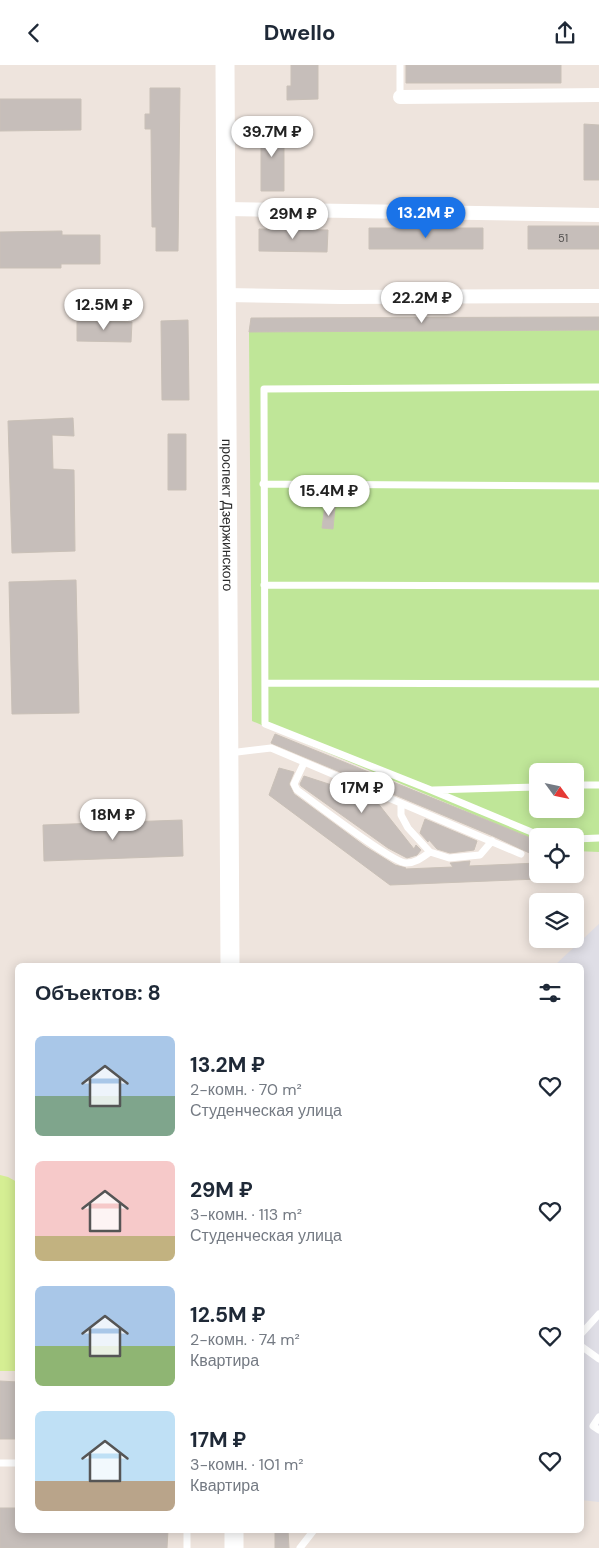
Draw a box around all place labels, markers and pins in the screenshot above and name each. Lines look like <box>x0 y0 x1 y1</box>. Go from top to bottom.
pin: 39.7M ₽ <box>226 116 318 158</box>
pin: 29M ₽ <box>258 197 328 240</box>
pin: 13.2M ₽ <box>380 197 472 239</box>
pin: 22.2M ₽ <box>376 281 468 324</box>
pin: 12.5M ₽ <box>58 289 150 331</box>
pin: 15.4M ₽ <box>283 475 375 517</box>
pin: 17M ₽ <box>327 771 397 814</box>
pin: 18M ₽ <box>78 799 148 841</box>

